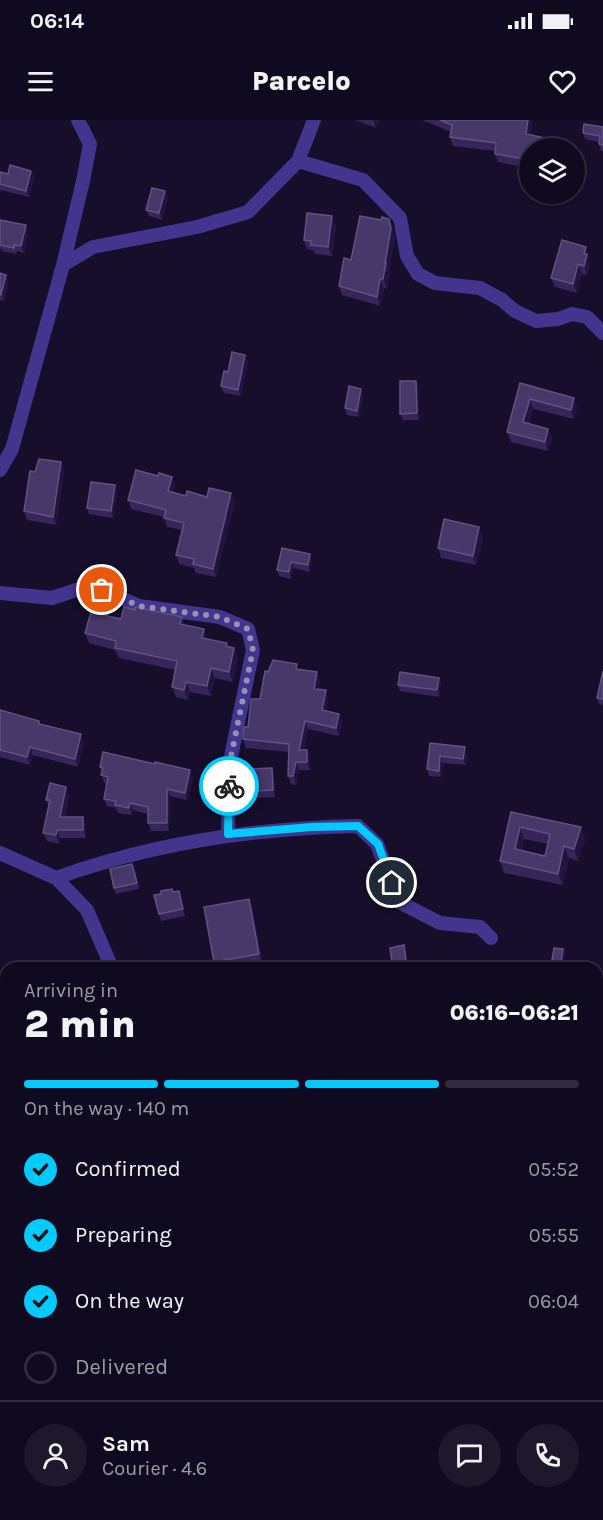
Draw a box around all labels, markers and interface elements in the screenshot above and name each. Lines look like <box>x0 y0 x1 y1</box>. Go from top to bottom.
text: 06:14 <box>30 8 84 34</box>
icon: menu <box>24 65 57 98</box>
text: Parcelo <box>252 65 351 97</box>
icon: heart <box>546 65 579 98</box>
map controls <box>519 138 585 204</box>
button: layers <box>519 138 585 204</box>
pin <box>76 564 127 615</box>
icon: bag <box>85 573 118 606</box>
courier <box>199 756 259 816</box>
icon: bike <box>213 770 246 803</box>
pin <box>366 857 417 908</box>
icon: home <box>375 866 408 899</box>
text: Arriving in <box>24 979 118 1002</box>
text: 06:16–06:21 <box>450 1000 579 1026</box>
text: 2 min <box>24 1001 136 1047</box>
text: On the way · 140 m <box>24 1097 189 1120</box>
icon: check <box>24 1153 57 1186</box>
text: Confirmed <box>75 1156 181 1182</box>
text: 05:52 <box>528 1158 579 1181</box>
icon: check <box>24 1219 57 1252</box>
text: Preparing <box>75 1222 172 1248</box>
text: 05:55 <box>529 1224 579 1247</box>
icon: check <box>24 1285 57 1318</box>
text: On the way <box>75 1288 184 1314</box>
text: 06:04 <box>528 1290 579 1313</box>
text: Delivered <box>75 1354 168 1380</box>
button: person <box>24 1424 87 1487</box>
button: chat <box>438 1424 501 1487</box>
button: phone <box>516 1424 579 1487</box>
text: Sam <box>102 1431 150 1457</box>
text: Courier · 4.6 <box>102 1457 207 1480</box>

